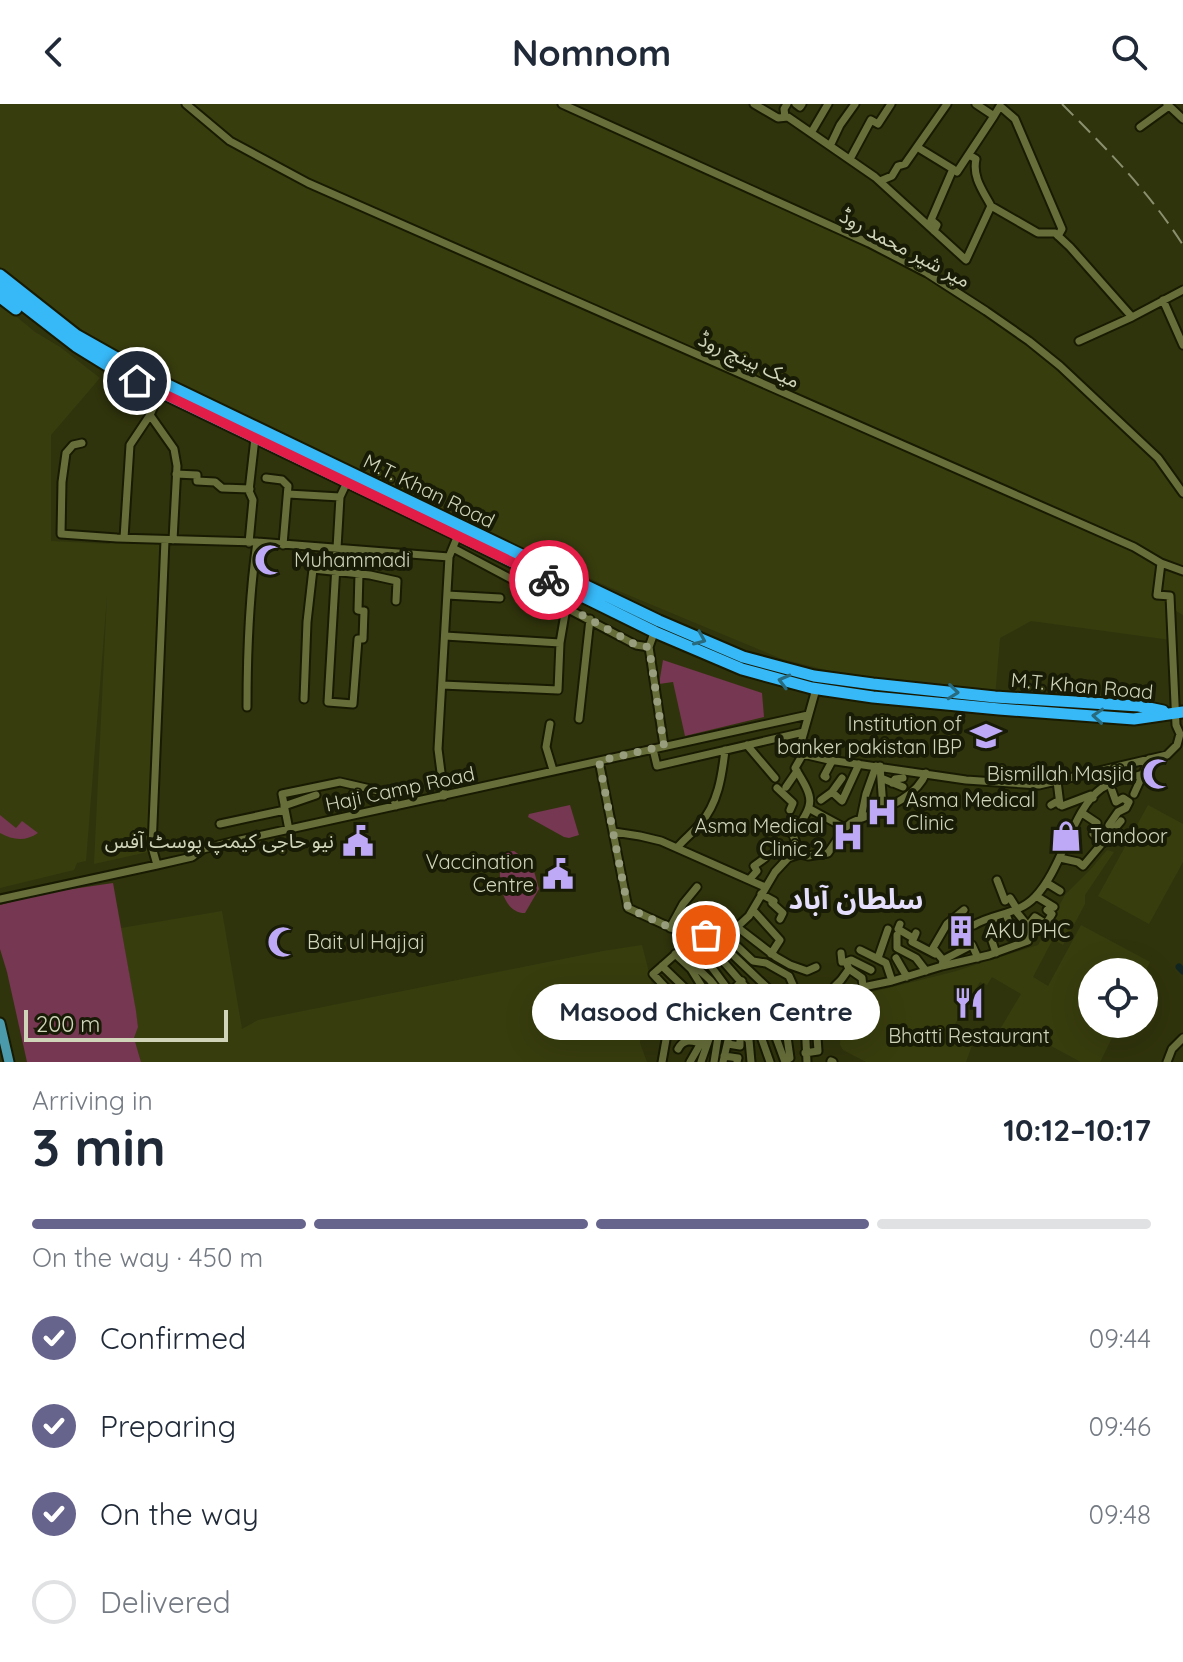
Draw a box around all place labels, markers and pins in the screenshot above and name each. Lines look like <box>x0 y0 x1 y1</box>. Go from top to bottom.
pin <box>103 347 171 415</box>
mosque icon: Muhammadi <box>253 543 287 577</box>
place label: Muhammadi <box>294 547 410 572</box>
place label: Institution of banker pakistan IBP <box>777 711 962 759</box>
school or university icon: Institution of banker pakistan IBP <box>969 719 1003 753</box>
mosque icon: Bismillah Masjid <box>1141 757 1175 791</box>
place label: Bismillah Masjid <box>987 761 1134 786</box>
place label: Asma Medical Clinic <box>906 787 1035 835</box>
hospital icon: Asma Medical Clinic <box>865 795 899 829</box>
place label: Asma Medical Clinic 2 <box>695 813 824 861</box>
shop icon: Tandoor <box>1049 819 1083 853</box>
hospital icon: Asma Medical Clinic 2 <box>831 820 865 854</box>
place label: Tandoor <box>1090 823 1168 848</box>
public building icon: نیو حاجی کیمپ پوسٹ آفس <box>341 824 375 858</box>
place label: نیو حاجی کیمپ پوسٹ آفس <box>105 828 334 855</box>
place label: Vaccination Centre <box>425 849 534 897</box>
public building icon: Vaccination Centre <box>541 857 575 891</box>
pin <box>672 901 740 969</box>
building icon: AKU PHC <box>944 914 978 948</box>
place label: AKU PHC <box>985 918 1070 943</box>
mosque icon: Bait ul Hajjaj <box>266 925 300 959</box>
place label: Bait ul Hajjaj <box>307 929 425 954</box>
callout: Masood Chicken Centre <box>532 983 880 1039</box>
restaurant icon: Bhatti Restaurant <box>952 986 986 1020</box>
place label: Bhatti Restaurant <box>888 1023 1050 1048</box>

